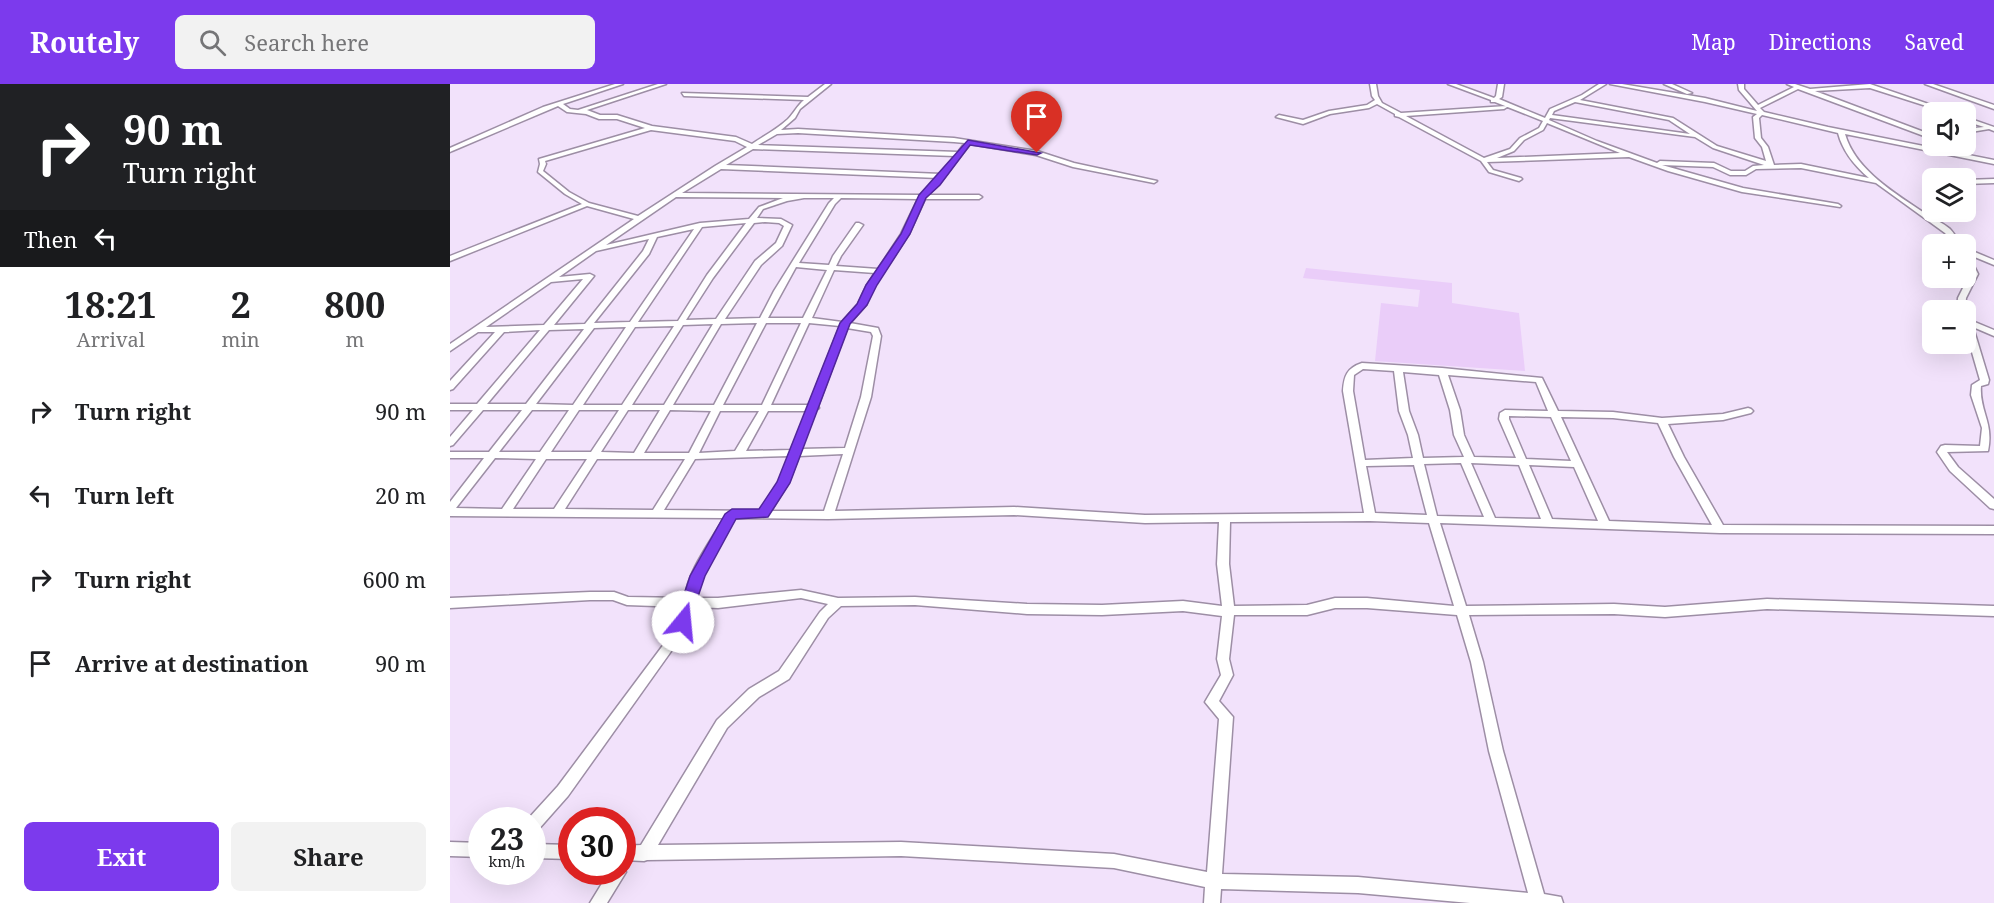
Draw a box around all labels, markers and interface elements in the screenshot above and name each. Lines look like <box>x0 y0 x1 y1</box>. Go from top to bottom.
search box <box>175 15 595 69</box>
text: Routely <box>30 23 139 61</box>
icon: search <box>196 26 229 59</box>
text: Search here <box>244 27 369 57</box>
text: Map <box>1691 28 1736 56</box>
text: Directions <box>1769 28 1871 56</box>
text: Saved <box>1904 28 1964 56</box>
pin <box>1011 91 1062 153</box>
text: 90 m <box>123 100 223 157</box>
icon: arrive <box>1020 100 1053 133</box>
map controls <box>1922 102 1976 354</box>
button: sound <box>1922 102 1976 156</box>
icon: right <box>24 108 102 186</box>
text: Turn right <box>123 154 256 191</box>
button: layers <box>1922 168 1976 222</box>
icon: left <box>89 222 122 255</box>
text: Then <box>24 224 77 254</box>
button: + <box>1922 234 1976 288</box>
text: 18:21 <box>65 280 157 329</box>
text: 2 <box>230 280 251 329</box>
text: 800 <box>324 280 385 329</box>
button: − <box>1922 300 1976 354</box>
text: Arrival <box>77 326 145 353</box>
text: min <box>222 326 260 353</box>
text: m <box>345 326 364 353</box>
icon: right <box>24 395 57 428</box>
text: Turn right <box>75 396 191 426</box>
text: 90 m <box>375 396 426 426</box>
icon: left <box>24 479 57 512</box>
text: Turn left <box>75 480 174 510</box>
text: 20 m <box>375 480 426 510</box>
icon: right <box>24 563 57 596</box>
text: Turn right <box>75 564 191 594</box>
text: 600 m <box>363 564 426 594</box>
position arrow <box>651 590 715 654</box>
icon: arrive <box>24 647 57 680</box>
text: Arrive at destination <box>75 648 309 678</box>
text: 90 m <box>375 648 426 678</box>
speed limit sign: 30 <box>558 807 636 885</box>
text: 23 <box>490 818 524 859</box>
button: Exit <box>24 822 219 891</box>
button: Share <box>231 822 426 891</box>
text: km/h <box>489 851 525 871</box>

